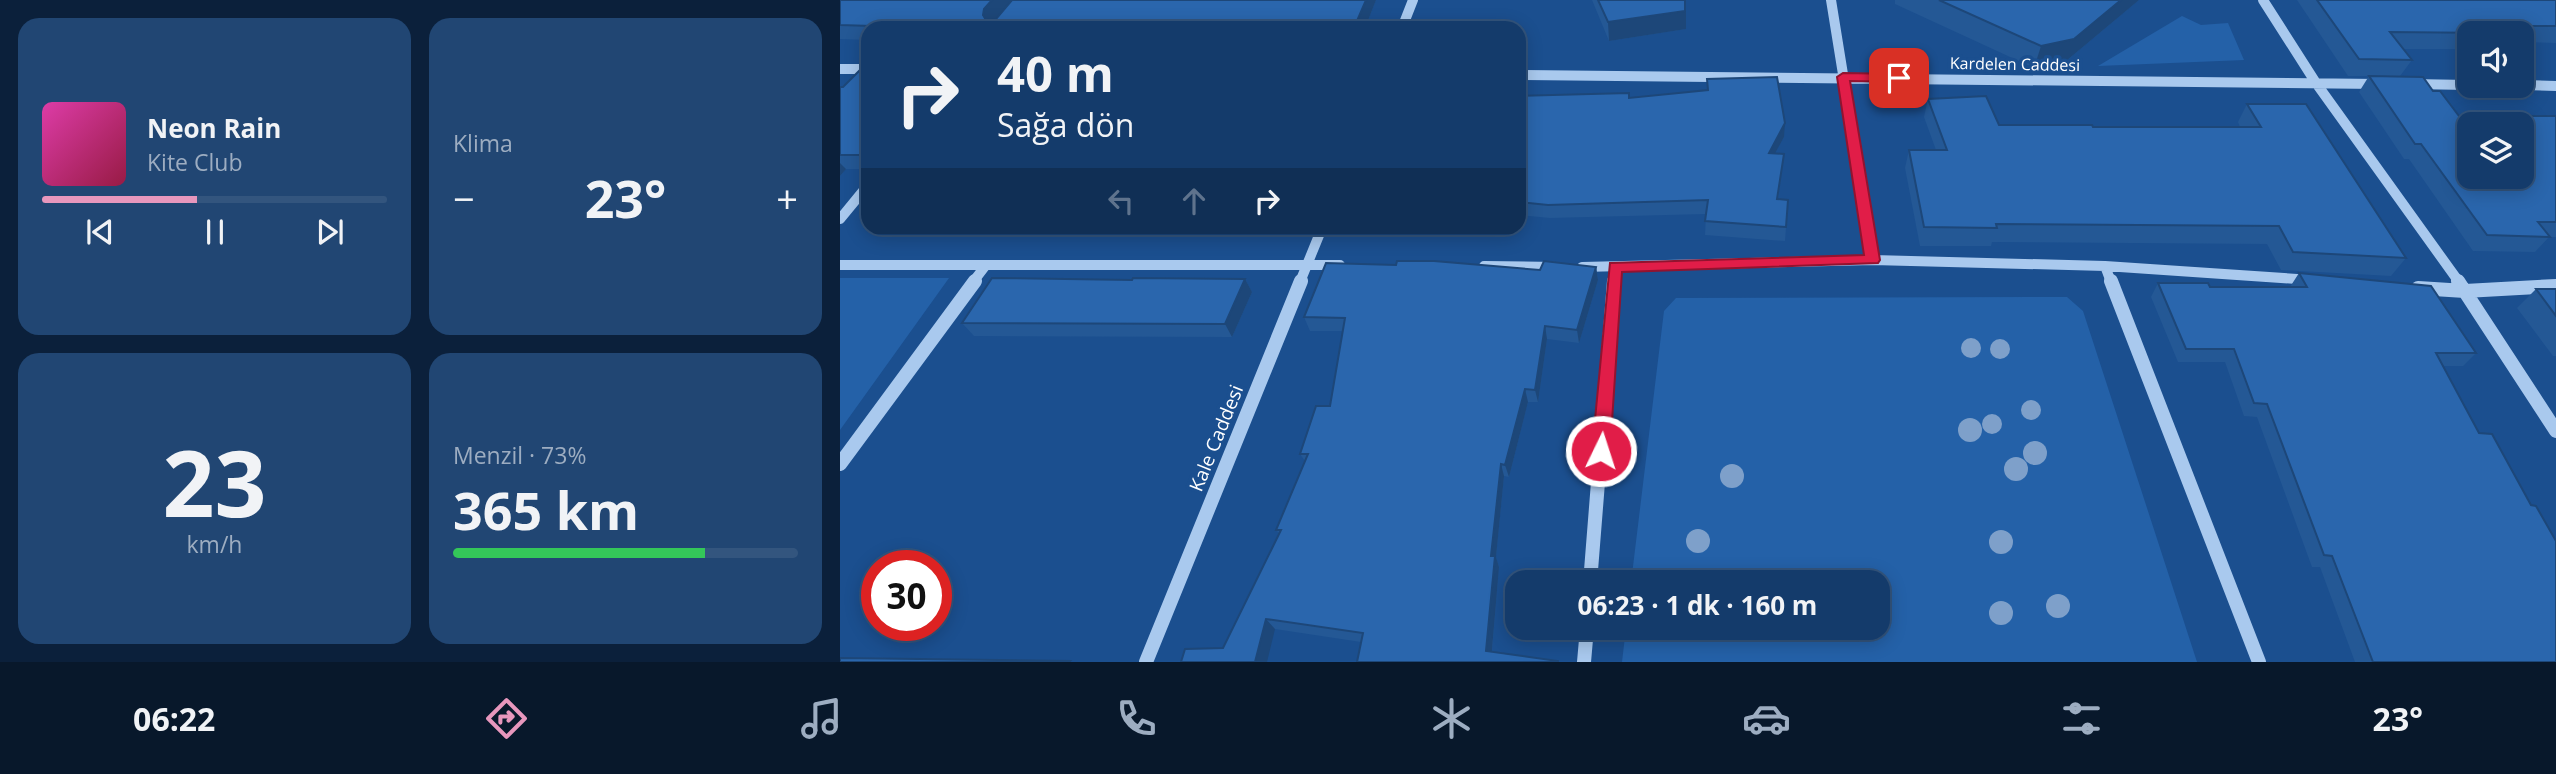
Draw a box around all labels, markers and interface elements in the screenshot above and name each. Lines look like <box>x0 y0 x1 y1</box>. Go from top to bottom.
map controls <box>2457 21 2534 189</box>
button: sound <box>2457 21 2534 98</box>
text: 40 m <box>997 40 1114 106</box>
pin <box>1869 48 1929 108</box>
icon: right <box>882 49 973 140</box>
street label: Kardelen Caddesi <box>1950 52 2080 76</box>
icon: arrive <box>1880 59 1918 97</box>
text: Sağa dön <box>997 103 1134 146</box>
text: Neon Rain <box>147 110 281 146</box>
button: layers <box>2457 112 2534 189</box>
text: Klima <box>453 127 513 159</box>
text: Kite Club <box>147 146 242 178</box>
text: 23° <box>585 162 666 233</box>
text: − <box>453 172 475 224</box>
text: + <box>776 172 798 224</box>
icon: left <box>1102 182 1140 220</box>
icon: ahead <box>1175 182 1213 220</box>
icon: right <box>1248 182 1286 220</box>
icon: previous <box>81 213 119 251</box>
icon: pause <box>196 213 234 251</box>
icon: next <box>311 213 349 251</box>
street label: Kale Caddesi <box>1183 381 1249 495</box>
position arrow <box>1564 414 1638 488</box>
text: 23 <box>162 420 267 544</box>
text: Menzil · 73% <box>453 439 586 471</box>
text: 365 km <box>453 474 639 545</box>
text: km/h <box>187 528 242 560</box>
speed limit sign: 30 <box>861 550 952 641</box>
text: 06:23 · 1 dk · 160 m <box>1578 587 1817 623</box>
icon: directions <box>482 694 531 743</box>
icon: music <box>797 694 846 743</box>
icon: phone <box>1112 694 1161 743</box>
icon: climate <box>1427 694 1476 743</box>
icon: car <box>1742 694 1791 743</box>
icon: filters <box>2057 694 2106 743</box>
text: 06:22 <box>133 697 215 740</box>
text: 23° <box>2373 697 2423 740</box>

